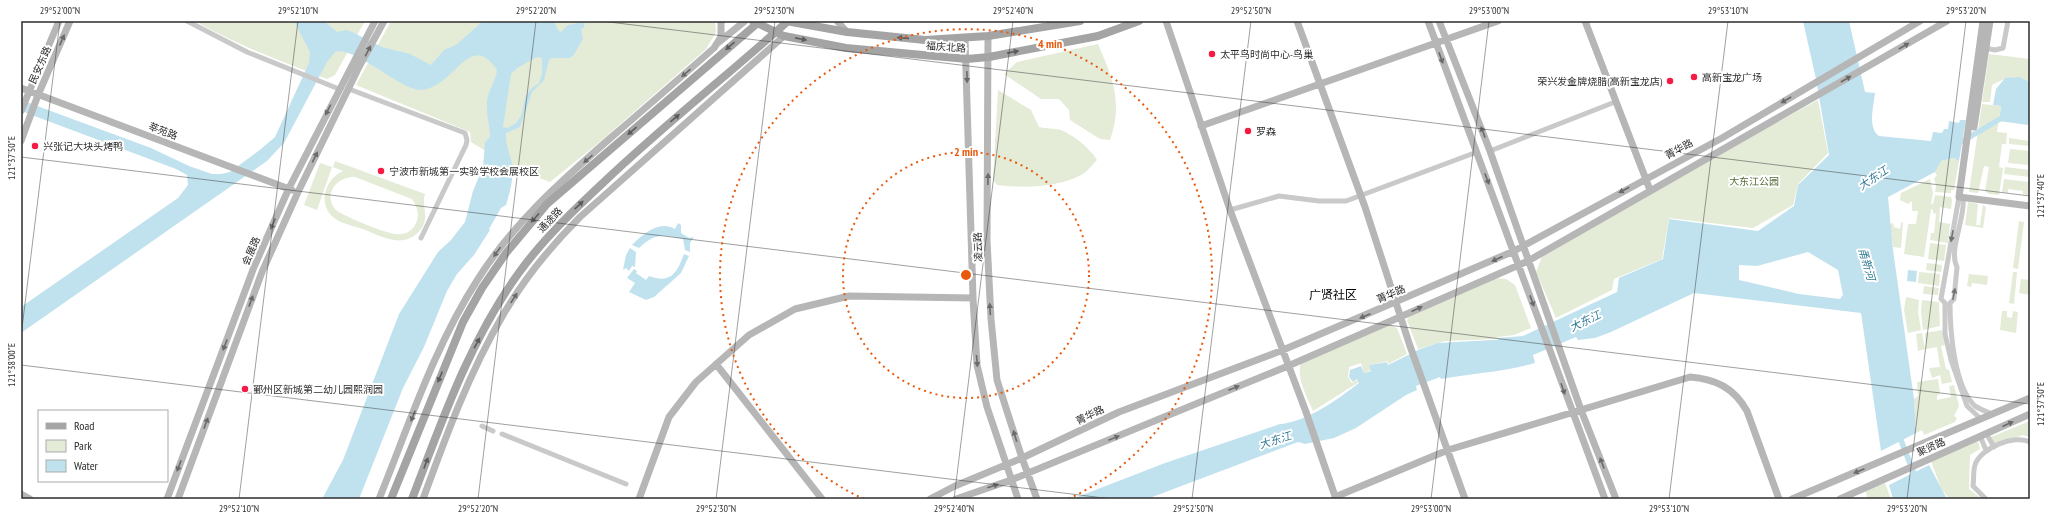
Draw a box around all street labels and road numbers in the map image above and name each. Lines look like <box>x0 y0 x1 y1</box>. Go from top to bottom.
street label: 福庆北路 <box>926 39 966 55</box>
street label: 民安东路 <box>26 44 54 86</box>
street label: 莘苑路 <box>147 120 179 142</box>
street label: 菁华路 <box>1663 136 1695 162</box>
street label: 通途路 <box>535 205 565 235</box>
street label: 凌云路 <box>971 232 985 262</box>
street label: 会展路 <box>239 235 263 267</box>
street label: 菁华路 <box>1375 282 1407 306</box>
street label: 菁华路 <box>1074 403 1106 427</box>
street label: 聚贤路 <box>1915 435 1947 459</box>

